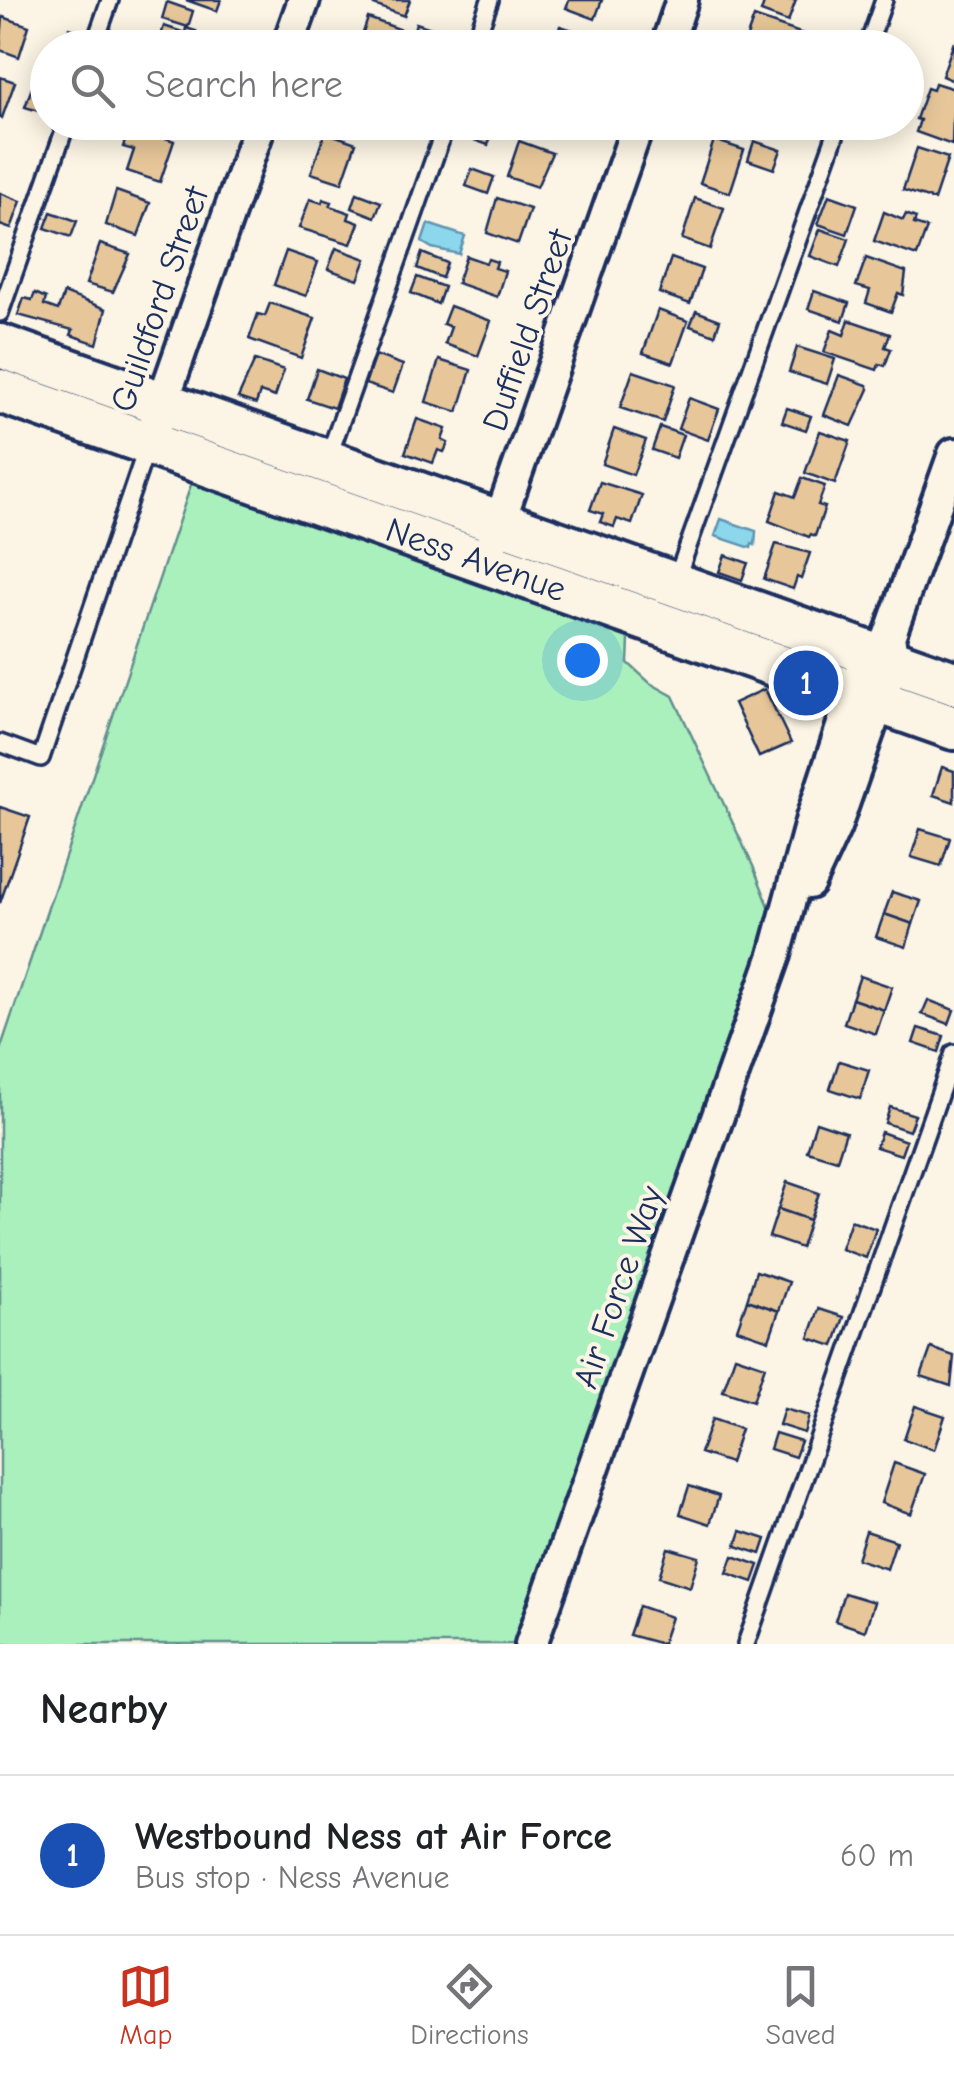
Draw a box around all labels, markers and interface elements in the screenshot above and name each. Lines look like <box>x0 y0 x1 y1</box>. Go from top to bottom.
search box <box>30 30 924 140</box>
icon: search <box>65 58 120 113</box>
text: Search here <box>145 63 343 107</box>
street label: Guildford Street <box>102 180 218 417</box>
street label: Duffield Street <box>474 223 581 436</box>
street label: Ness Avenue <box>381 509 571 610</box>
your location <box>557 635 608 686</box>
pin: 1 <box>774 646 838 720</box>
street label: Air Force Way <box>565 1180 672 1394</box>
text: Nearby <box>40 1685 167 1734</box>
text: Westbound Ness at Air Force <box>135 1815 612 1859</box>
text: 1 <box>66 1837 79 1874</box>
text: 60 m <box>840 1837 914 1874</box>
text: Bus stop · Ness Avenue <box>135 1859 450 1896</box>
tab: Map <box>118 1959 173 2051</box>
tab: Directions <box>410 1959 529 2051</box>
tab: Saved <box>766 1959 836 2051</box>

